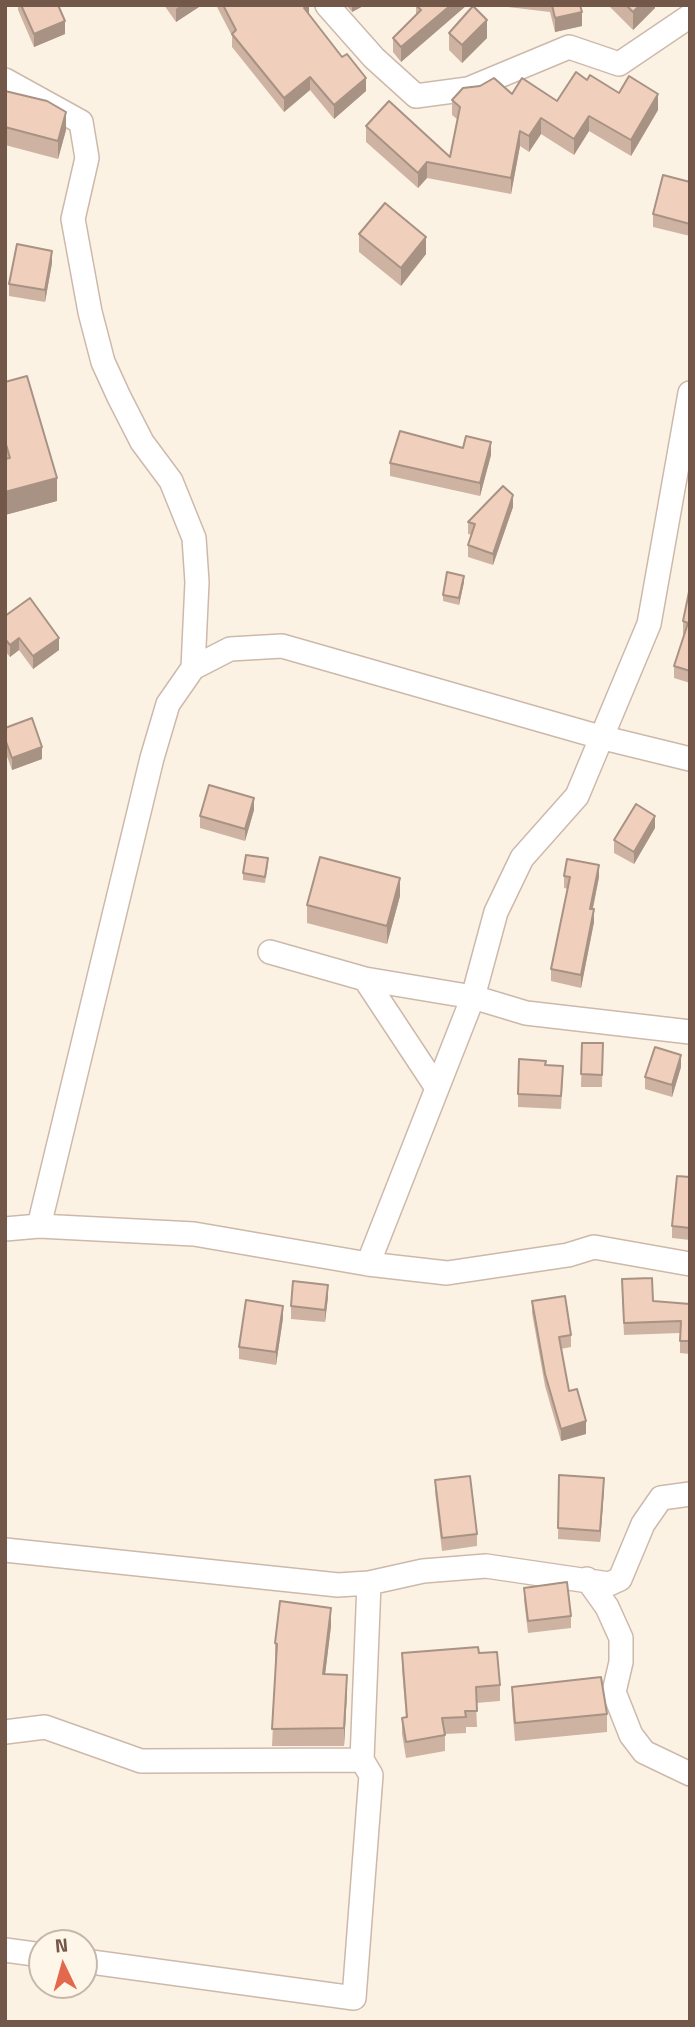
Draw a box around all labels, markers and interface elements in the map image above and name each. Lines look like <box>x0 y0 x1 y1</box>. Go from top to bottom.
north arrow <box>28 1929 98 1999</box>
text: N <box>53 1930 69 1960</box>

